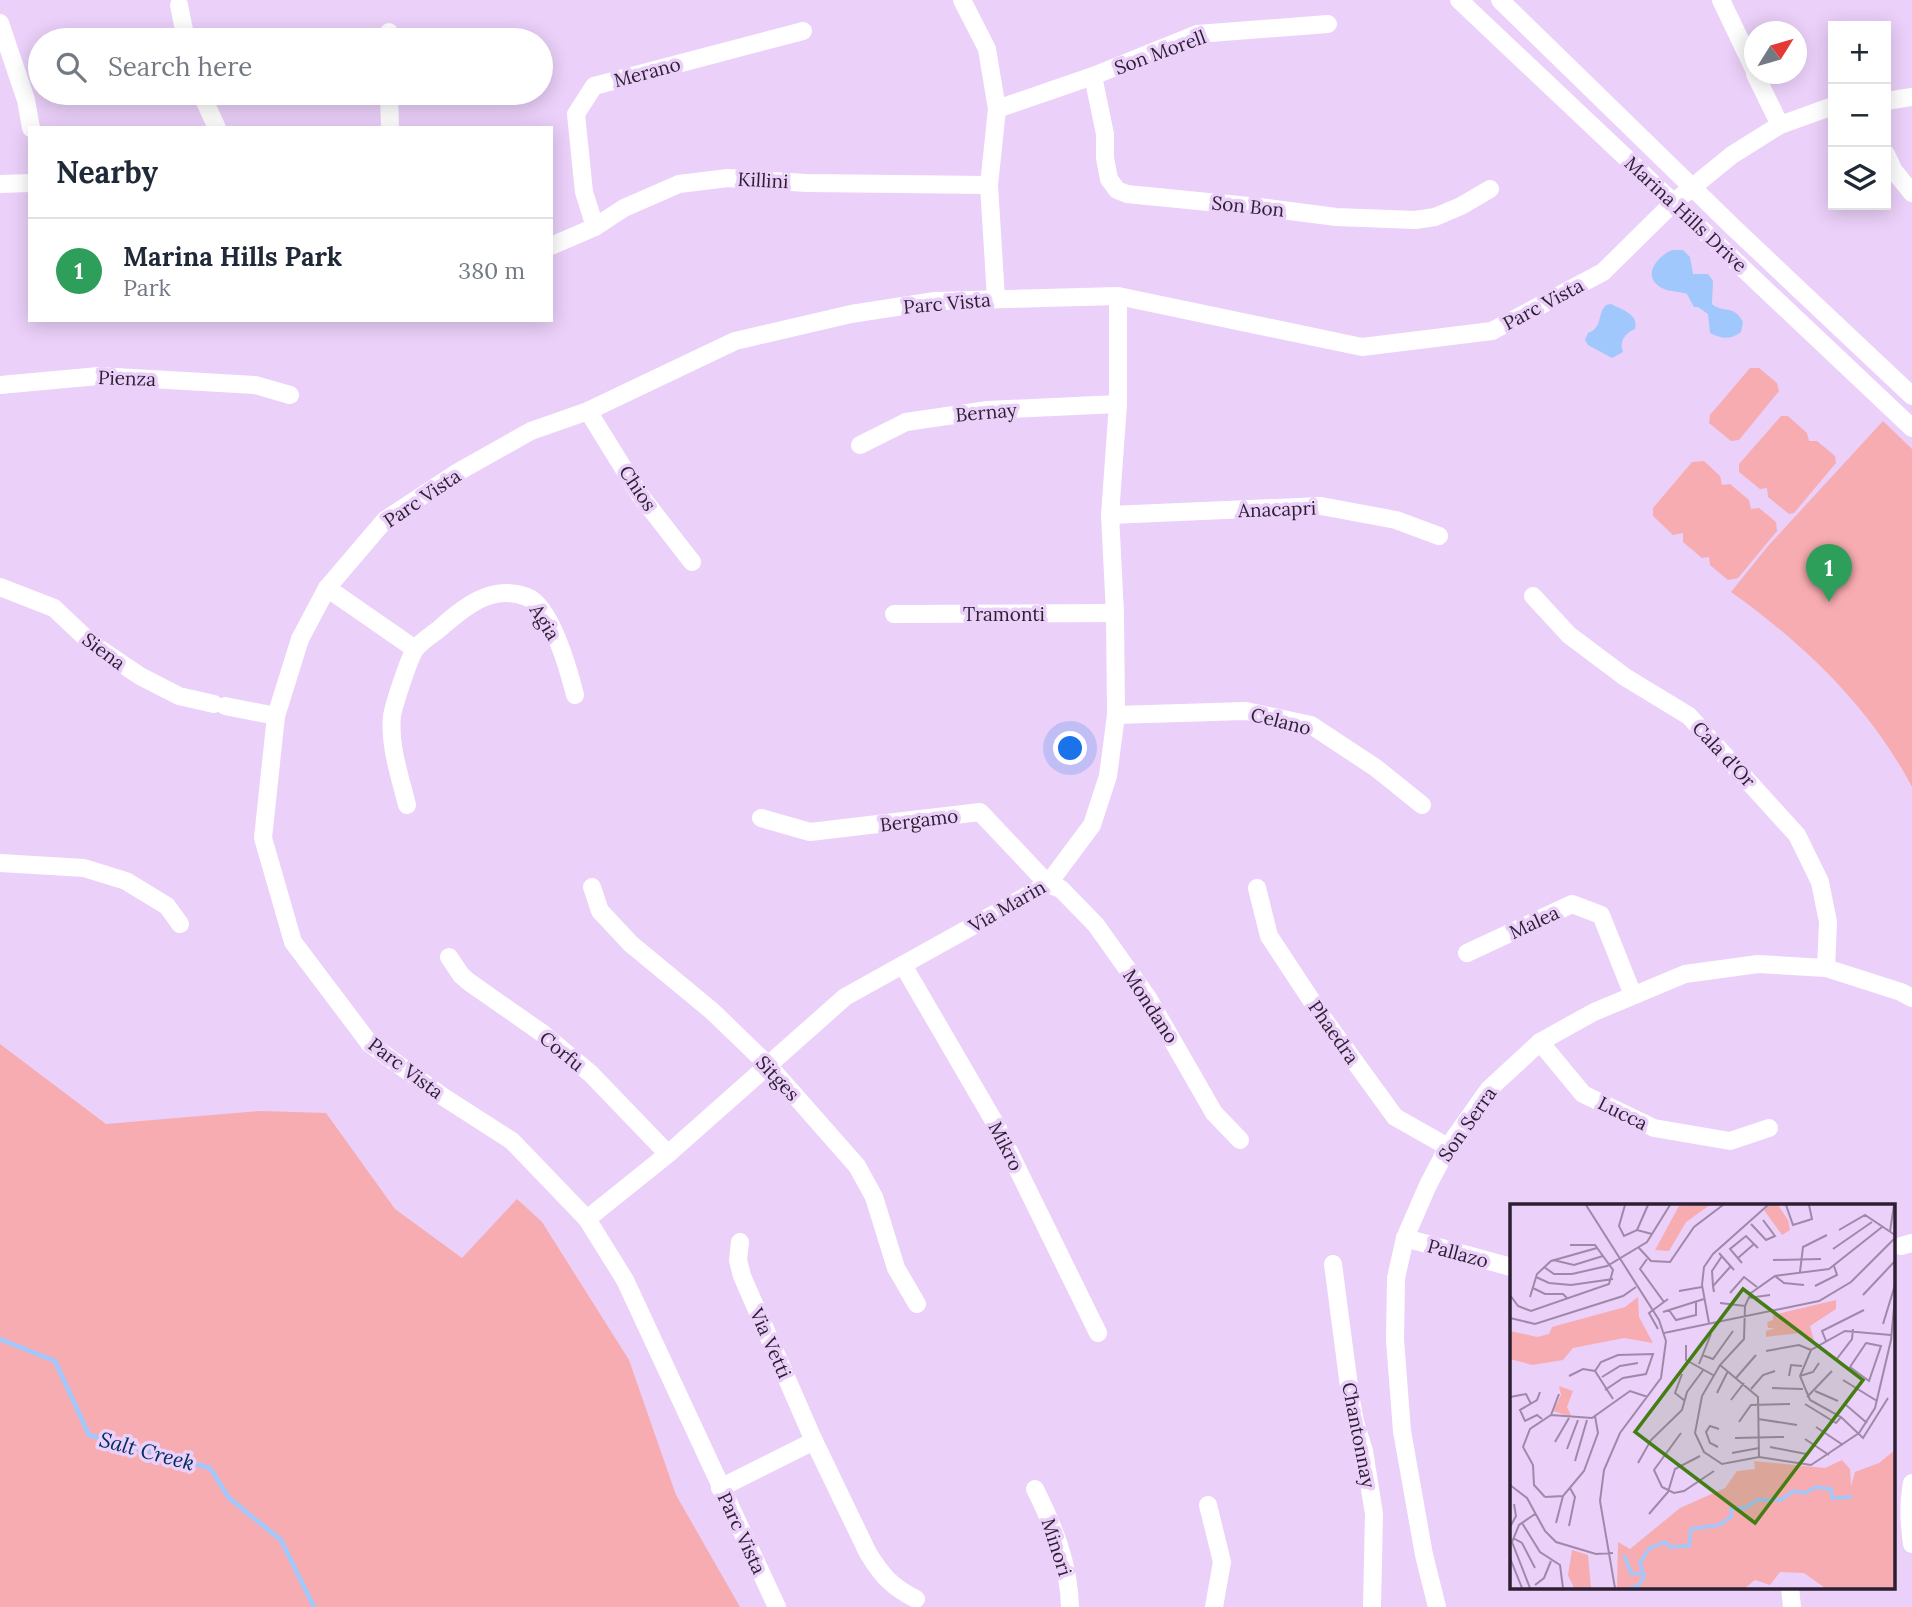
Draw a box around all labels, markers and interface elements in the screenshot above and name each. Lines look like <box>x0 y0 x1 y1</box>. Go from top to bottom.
north arrow <box>1744 21 1807 84</box>
map controls <box>1828 21 1891 210</box>
button: + <box>1828 21 1891 84</box>
street label: Son Morell <box>1111 24 1209 80</box>
search box <box>28 28 553 105</box>
icon: search <box>52 48 90 86</box>
text: Search here <box>108 50 252 83</box>
street label: Merano <box>611 52 683 92</box>
button: − <box>1828 84 1891 147</box>
button: layers <box>1828 147 1891 210</box>
street label: Marina Hills Drive <box>1620 151 1752 277</box>
text: Nearby <box>56 153 158 191</box>
street label: Killini <box>737 167 789 193</box>
street label: Son Bon <box>1210 190 1286 222</box>
text: Marina Hills Park <box>123 240 342 273</box>
text: 1 <box>74 256 84 285</box>
text: 380 m <box>458 256 525 285</box>
text: Park <box>123 273 171 302</box>
street label: Parc Vista <box>1499 273 1588 335</box>
street label: Parc Vista <box>902 287 992 319</box>
street label: Pienza <box>97 365 157 391</box>
street label: Bernay <box>954 397 1018 427</box>
street label: Chios <box>614 461 662 516</box>
street label: Parc Vista <box>379 463 465 533</box>
street label: Anacapri <box>1237 496 1316 522</box>
pin: 1 <box>1806 544 1852 602</box>
street label: Agia <box>524 599 565 645</box>
street label: Tramonti <box>963 602 1045 626</box>
street label: Siena <box>78 627 130 675</box>
street label: Celano <box>1248 702 1314 740</box>
street label: Cala d'Or <box>1687 716 1761 793</box>
your location <box>1053 731 1087 765</box>
street label: Bergamo <box>878 803 960 837</box>
street label: Via Marin <box>963 874 1050 938</box>
street label: Malea <box>1505 900 1563 944</box>
street label: Mondano <box>1118 964 1184 1048</box>
street label: Phaedra <box>1304 996 1365 1069</box>
street label: Corfu <box>535 1026 589 1076</box>
street label: Parc Vista <box>364 1032 448 1104</box>
street label: Sitges <box>751 1050 805 1106</box>
street label: Son Serra <box>1433 1082 1501 1166</box>
street label: Lucca <box>1594 1091 1652 1135</box>
street label: Mikro <box>983 1117 1029 1175</box>
inset map <box>1510 1204 1895 1590</box>
street label: Pallazo <box>1425 1233 1491 1273</box>
street label: Via Vetti <box>745 1303 797 1382</box>
street label: Chantonnay <box>1337 1380 1381 1490</box>
water label: Salt Creek <box>97 1425 198 1477</box>
street label: Parc Vista <box>713 1488 772 1578</box>
street label: Minori <box>1036 1515 1078 1579</box>

